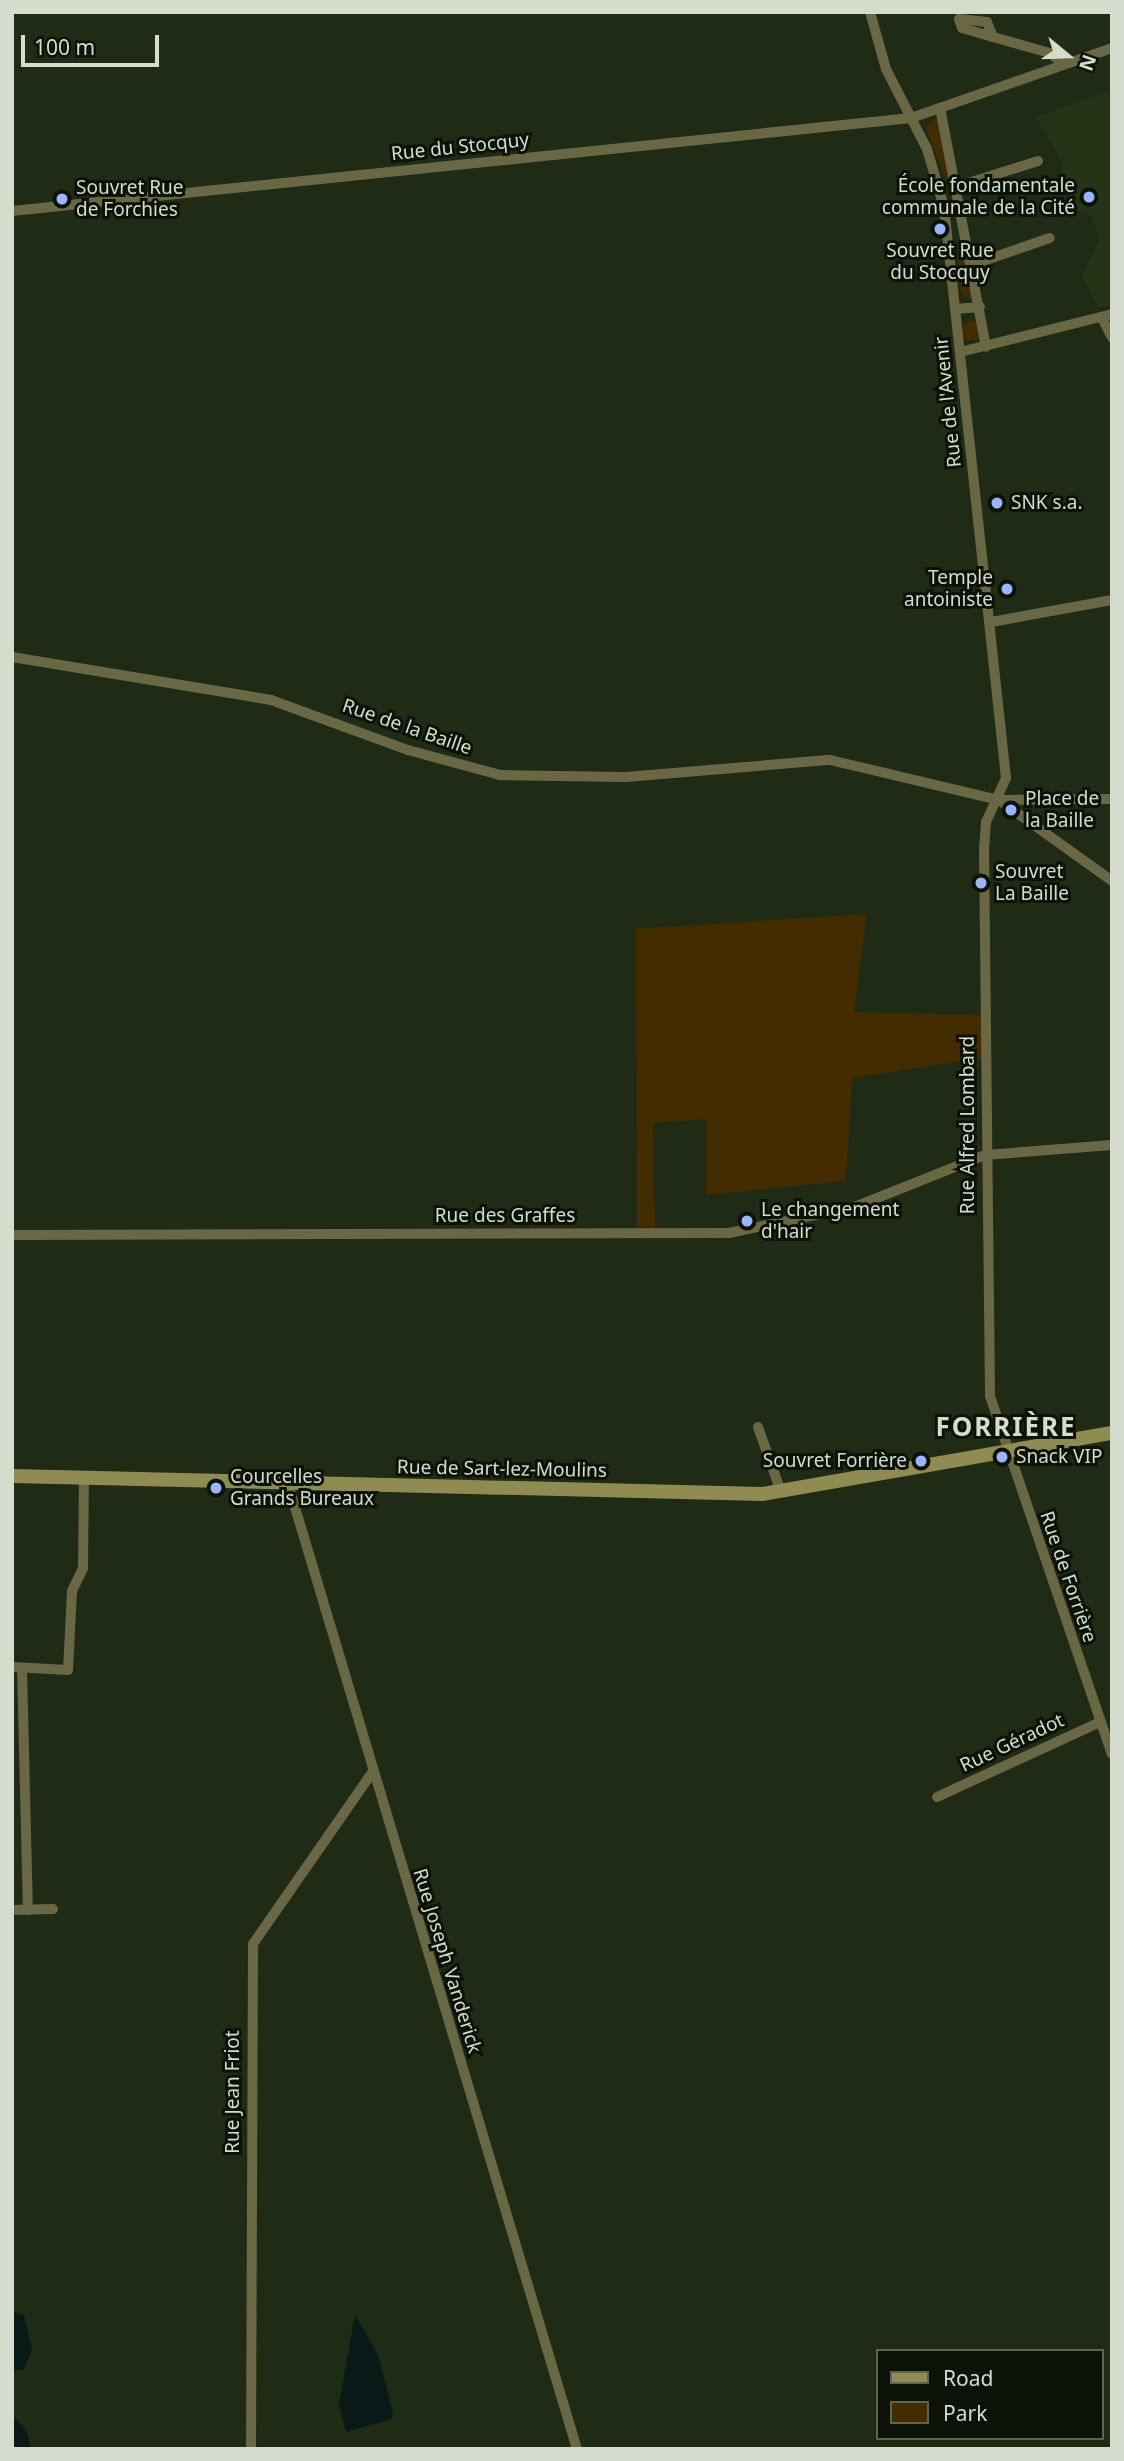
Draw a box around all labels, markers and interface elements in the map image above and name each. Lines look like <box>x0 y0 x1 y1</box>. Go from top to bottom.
scale bar <box>24 21 163 65</box>
north arrow <box>1033 21 1103 91</box>
text: 100 m <box>34 33 95 61</box>
text: N <box>1073 51 1103 74</box>
street label: Rue du Stocquy <box>390 128 530 166</box>
place label: École fondamentale communale de la Cité <box>882 175 1075 219</box>
place label: Souvret Rue de Forchies <box>76 177 184 221</box>
marker: École fondamentale communale de la Cité <box>1081 189 1097 205</box>
marker: Souvret Rue de Forchies <box>54 191 70 207</box>
marker: Souvret Rue du Stocquy <box>932 221 948 237</box>
place label: Souvret Rue du Stocquy <box>886 240 994 284</box>
street label: Rue de l'Avenir <box>930 335 966 469</box>
place label: SNK s.a. <box>1011 492 1083 514</box>
marker: SNK s.a. <box>989 495 1005 511</box>
place label: Temple antoiniste <box>904 567 993 611</box>
marker: Temple antoiniste <box>999 581 1015 597</box>
street label: Rue de la Baille <box>339 694 475 760</box>
place label: Place de la Baille <box>1025 788 1099 832</box>
marker: Place de la Baille <box>1003 802 1019 818</box>
place label: Souvret La Baille <box>995 861 1069 905</box>
marker: Souvret La Baille <box>973 875 989 891</box>
street label: Rue Alfred Lombard <box>957 1036 979 1214</box>
place label: Le changement d'hair <box>761 1199 899 1243</box>
street label: Rue des Graffes <box>435 1205 575 1227</box>
marker: Le changement d'hair <box>739 1213 755 1229</box>
district label: FORRIÈRE <box>936 1411 1076 1443</box>
place label: Snack VIP <box>1016 1446 1102 1468</box>
marker: Snack VIP <box>994 1449 1010 1465</box>
place label: Souvret Forrière <box>763 1450 907 1472</box>
marker: Souvret Forrière <box>913 1453 929 1469</box>
street label: Rue de Sart-lez-Moulins <box>397 1456 607 1482</box>
place label: Courcelles Grands Bureaux <box>230 1466 374 1510</box>
marker: Courcelles Grands Bureaux <box>208 1480 224 1496</box>
street label: Rue de Forrière <box>1035 1508 1101 1646</box>
street label: Rue Géradot <box>956 1709 1068 1777</box>
street label: Rue Joseph Vanderick <box>408 1866 486 2056</box>
street label: Rue Jean Friot <box>222 2030 244 2154</box>
legend <box>876 2349 1103 2440</box>
text: Road <box>943 2364 993 2392</box>
text: Park <box>943 2399 987 2427</box>

